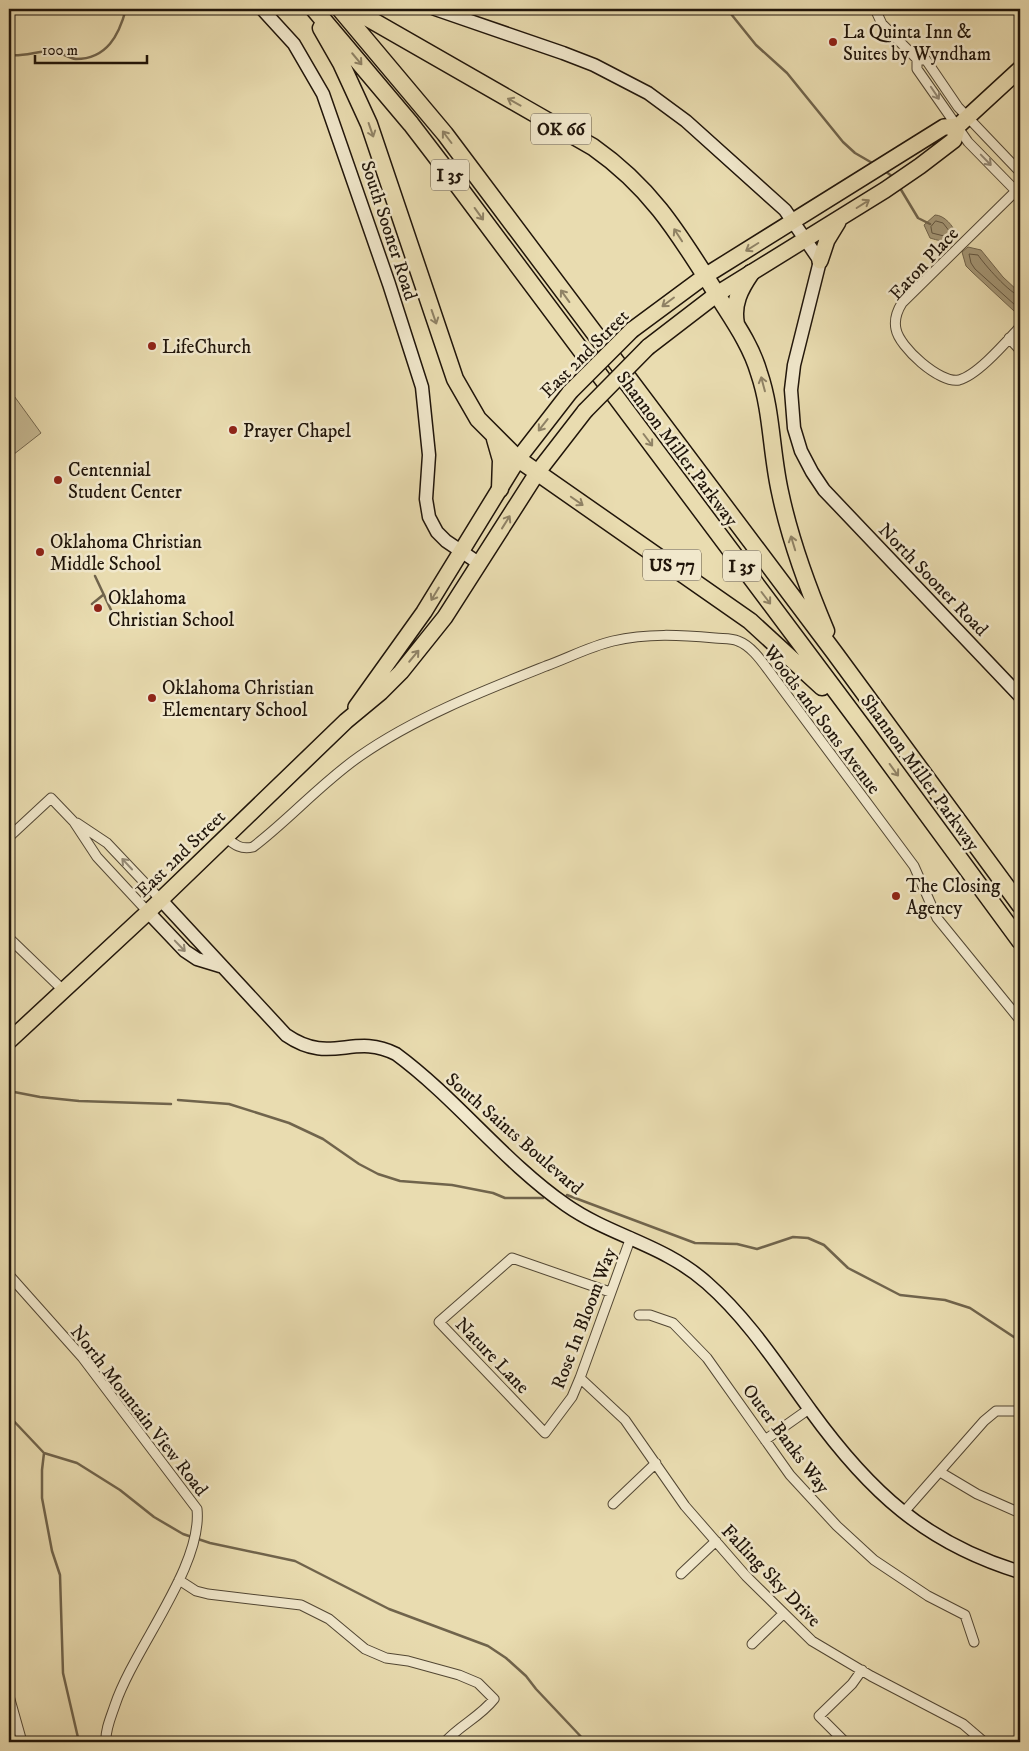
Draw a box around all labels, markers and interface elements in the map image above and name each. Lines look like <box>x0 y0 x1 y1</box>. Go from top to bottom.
place label: La Quinta Inn & Suites by Wyndham <box>843 21 991 66</box>
scale bar <box>35 32 148 64</box>
marker: La Quinta Inn & Suites by Wyndham <box>827 36 839 48</box>
text: 100 m <box>42 41 78 60</box>
one-way arrow <box>351 53 363 66</box>
one-way arrow <box>930 85 940 99</box>
one-way arrow <box>507 96 521 106</box>
road number: OK 66 <box>531 114 591 144</box>
one-way arrow <box>367 122 376 138</box>
one-way arrow <box>442 130 452 144</box>
one-way arrow <box>980 153 992 166</box>
street label: South Sooner Road <box>355 158 422 304</box>
road number: I 35 <box>431 160 469 190</box>
one-way arrow <box>856 199 870 210</box>
one-way arrow <box>474 207 484 221</box>
street label: Eaton Place <box>884 223 964 305</box>
one-way arrow <box>673 228 683 242</box>
one-way arrow <box>746 242 760 252</box>
one-way arrow <box>560 289 570 303</box>
one-way arrow <box>662 297 675 308</box>
street label: East 2nd Street <box>536 305 634 403</box>
one-way arrow <box>430 309 439 325</box>
place label: LifeChurch <box>162 336 251 359</box>
marker: LifeChurch <box>146 340 158 352</box>
street label: Shannon Miller Parkway <box>611 367 743 532</box>
one-way arrow <box>757 377 767 393</box>
one-way arrow <box>538 418 549 431</box>
place label: Prayer Chapel <box>243 420 351 443</box>
marker: Prayer Chapel <box>227 424 239 436</box>
one-way arrow <box>642 434 653 447</box>
place label: Centennial Student Center <box>68 459 182 504</box>
marker: Centennial Student Center <box>52 474 64 486</box>
one-way arrow <box>570 496 584 506</box>
one-way arrow <box>501 516 511 530</box>
street label: North Sooner Road <box>873 519 993 642</box>
place label: Oklahoma Christian Middle School <box>50 531 202 576</box>
one-way arrow <box>788 536 798 552</box>
marker: Oklahoma Christian Middle School <box>34 546 46 558</box>
road number: US 77 <box>643 550 701 580</box>
road number: I 35 <box>723 550 761 582</box>
one-way arrow <box>430 586 440 600</box>
place label: Oklahoma Christian School <box>108 587 234 632</box>
one-way arrow <box>761 591 772 604</box>
marker: Oklahoma Christian School <box>92 602 104 614</box>
street label: Woods and Sons Avenue <box>758 640 885 799</box>
one-way arrow <box>408 650 420 663</box>
place label: Oklahoma Christian Elementary School <box>162 677 314 722</box>
street label: Shannon Miller Parkway <box>855 690 985 857</box>
marker: Oklahoma Christian Elementary School <box>146 692 158 704</box>
one-way arrow <box>889 762 900 776</box>
street label: East 2nd Street <box>131 806 231 903</box>
one-way arrow <box>121 858 133 871</box>
place label: The Closing Agency <box>906 875 1001 920</box>
marker: The Closing Agency <box>890 890 902 902</box>
one-way arrow <box>174 940 186 952</box>
street label: South Saints Boulevard <box>441 1068 588 1200</box>
street label: Rose In Bloom Way <box>547 1244 622 1392</box>
street label: Nature Lane <box>450 1313 534 1399</box>
street label: North Mountain View Road <box>65 1321 213 1501</box>
street label: Outer Banks Way <box>737 1380 835 1499</box>
street label: Falling Sky Drive <box>716 1520 826 1632</box>

